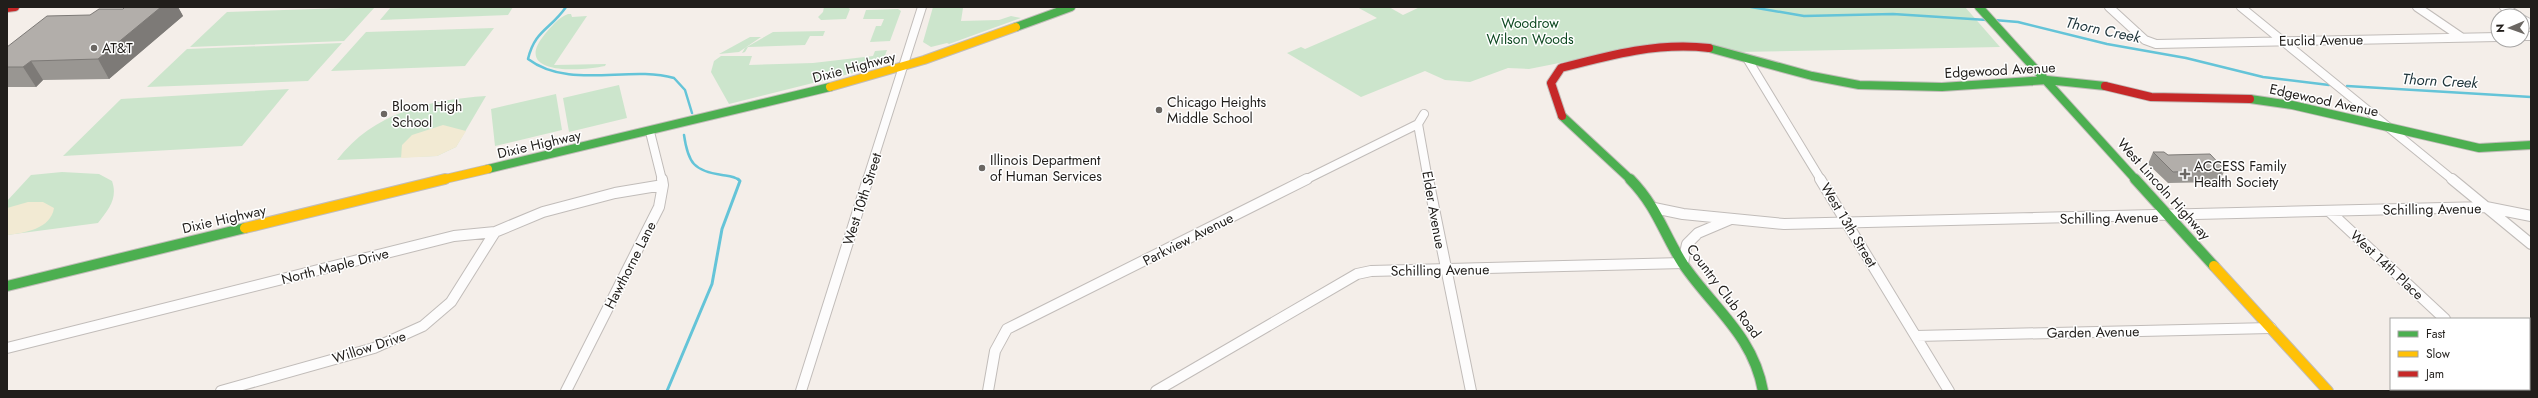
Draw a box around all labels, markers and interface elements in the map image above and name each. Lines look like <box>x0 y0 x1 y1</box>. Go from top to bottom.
north arrow <box>2490 8 2530 48</box>
water label: Thorn Creek <box>2064 11 2143 49</box>
park label: Woodrow Wilson Woods <box>1486 13 1574 49</box>
text: N <box>2492 24 2508 33</box>
street label: Euclid Avenue <box>2279 29 2363 51</box>
place label: AT&T <box>102 38 133 58</box>
marker: AT&T <box>89 43 99 53</box>
street label: Dixie Highway <box>810 46 899 88</box>
street label: Edgewood Avenue <box>1944 57 2056 83</box>
water label: Thorn Creek <box>2402 68 2479 94</box>
street label: Edgewood Avenue <box>2268 79 2380 121</box>
place label: Chicago Heights Middle School <box>1167 92 1266 128</box>
place label: Bloom High School <box>392 96 462 132</box>
marker: Chicago Heights Middle School <box>1154 105 1164 115</box>
marker: Bloom High School <box>379 109 389 119</box>
street label: Dixie Highway <box>495 124 584 163</box>
street label: West Lincoln Highway <box>2113 134 2216 245</box>
street label: West 10th Street <box>838 150 887 248</box>
place label: Illinois Department of Human Services <box>990 150 1102 186</box>
place label: ACCESS Family Health Society <box>2194 156 2287 192</box>
marker: Illinois Department of Human Services <box>977 163 987 173</box>
marker: ACCESS Family Health Society <box>2179 168 2191 180</box>
street label: Elder Avenue <box>1417 169 1451 251</box>
street label: West 13th Street <box>1816 179 1882 272</box>
street label: Schilling Avenue <box>2383 198 2481 220</box>
street label: Dixie Highway <box>180 199 269 238</box>
street label: Schilling Avenue <box>2060 207 2158 229</box>
street label: Parkview Avenue <box>1139 208 1237 270</box>
street label: Hawthorne Lane <box>599 218 661 312</box>
street label: West 14th Place <box>2346 226 2428 304</box>
street label: Country Club Road <box>1682 240 1766 342</box>
street label: North Maple Drive <box>279 243 391 289</box>
street label: Schilling Avenue <box>1391 259 1489 281</box>
legend <box>2390 318 2530 390</box>
street label: Garden Avenue <box>2046 321 2140 343</box>
text: Fast <box>2426 325 2445 343</box>
street label: Willow Drive <box>330 326 408 368</box>
text: Slow <box>2426 345 2451 363</box>
text: Jam <box>2424 365 2444 383</box>

